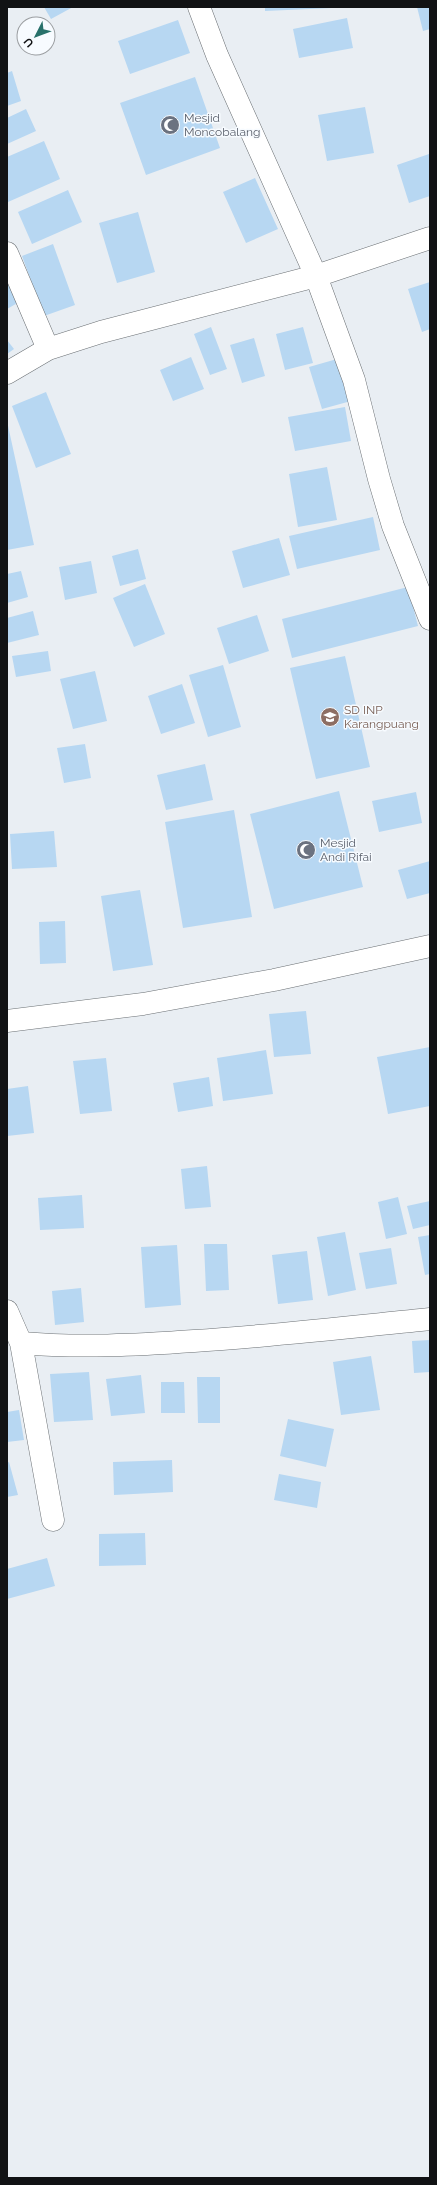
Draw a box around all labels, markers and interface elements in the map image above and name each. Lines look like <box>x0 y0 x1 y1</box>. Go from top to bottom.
north arrow <box>16 16 56 56</box>
text: U <box>21 35 37 50</box>
place label: Mesjid Moncobalang <box>184 111 260 139</box>
mosque icon: Mesjid Moncobalang <box>159 114 181 136</box>
place label: SD INP Karangpuang <box>344 703 419 731</box>
school or university icon: SD INP Karangpuang <box>319 706 341 728</box>
place label: Mesjid Andi Rifai <box>320 836 372 864</box>
mosque icon: Mesjid Andi Rifai <box>295 839 317 861</box>

